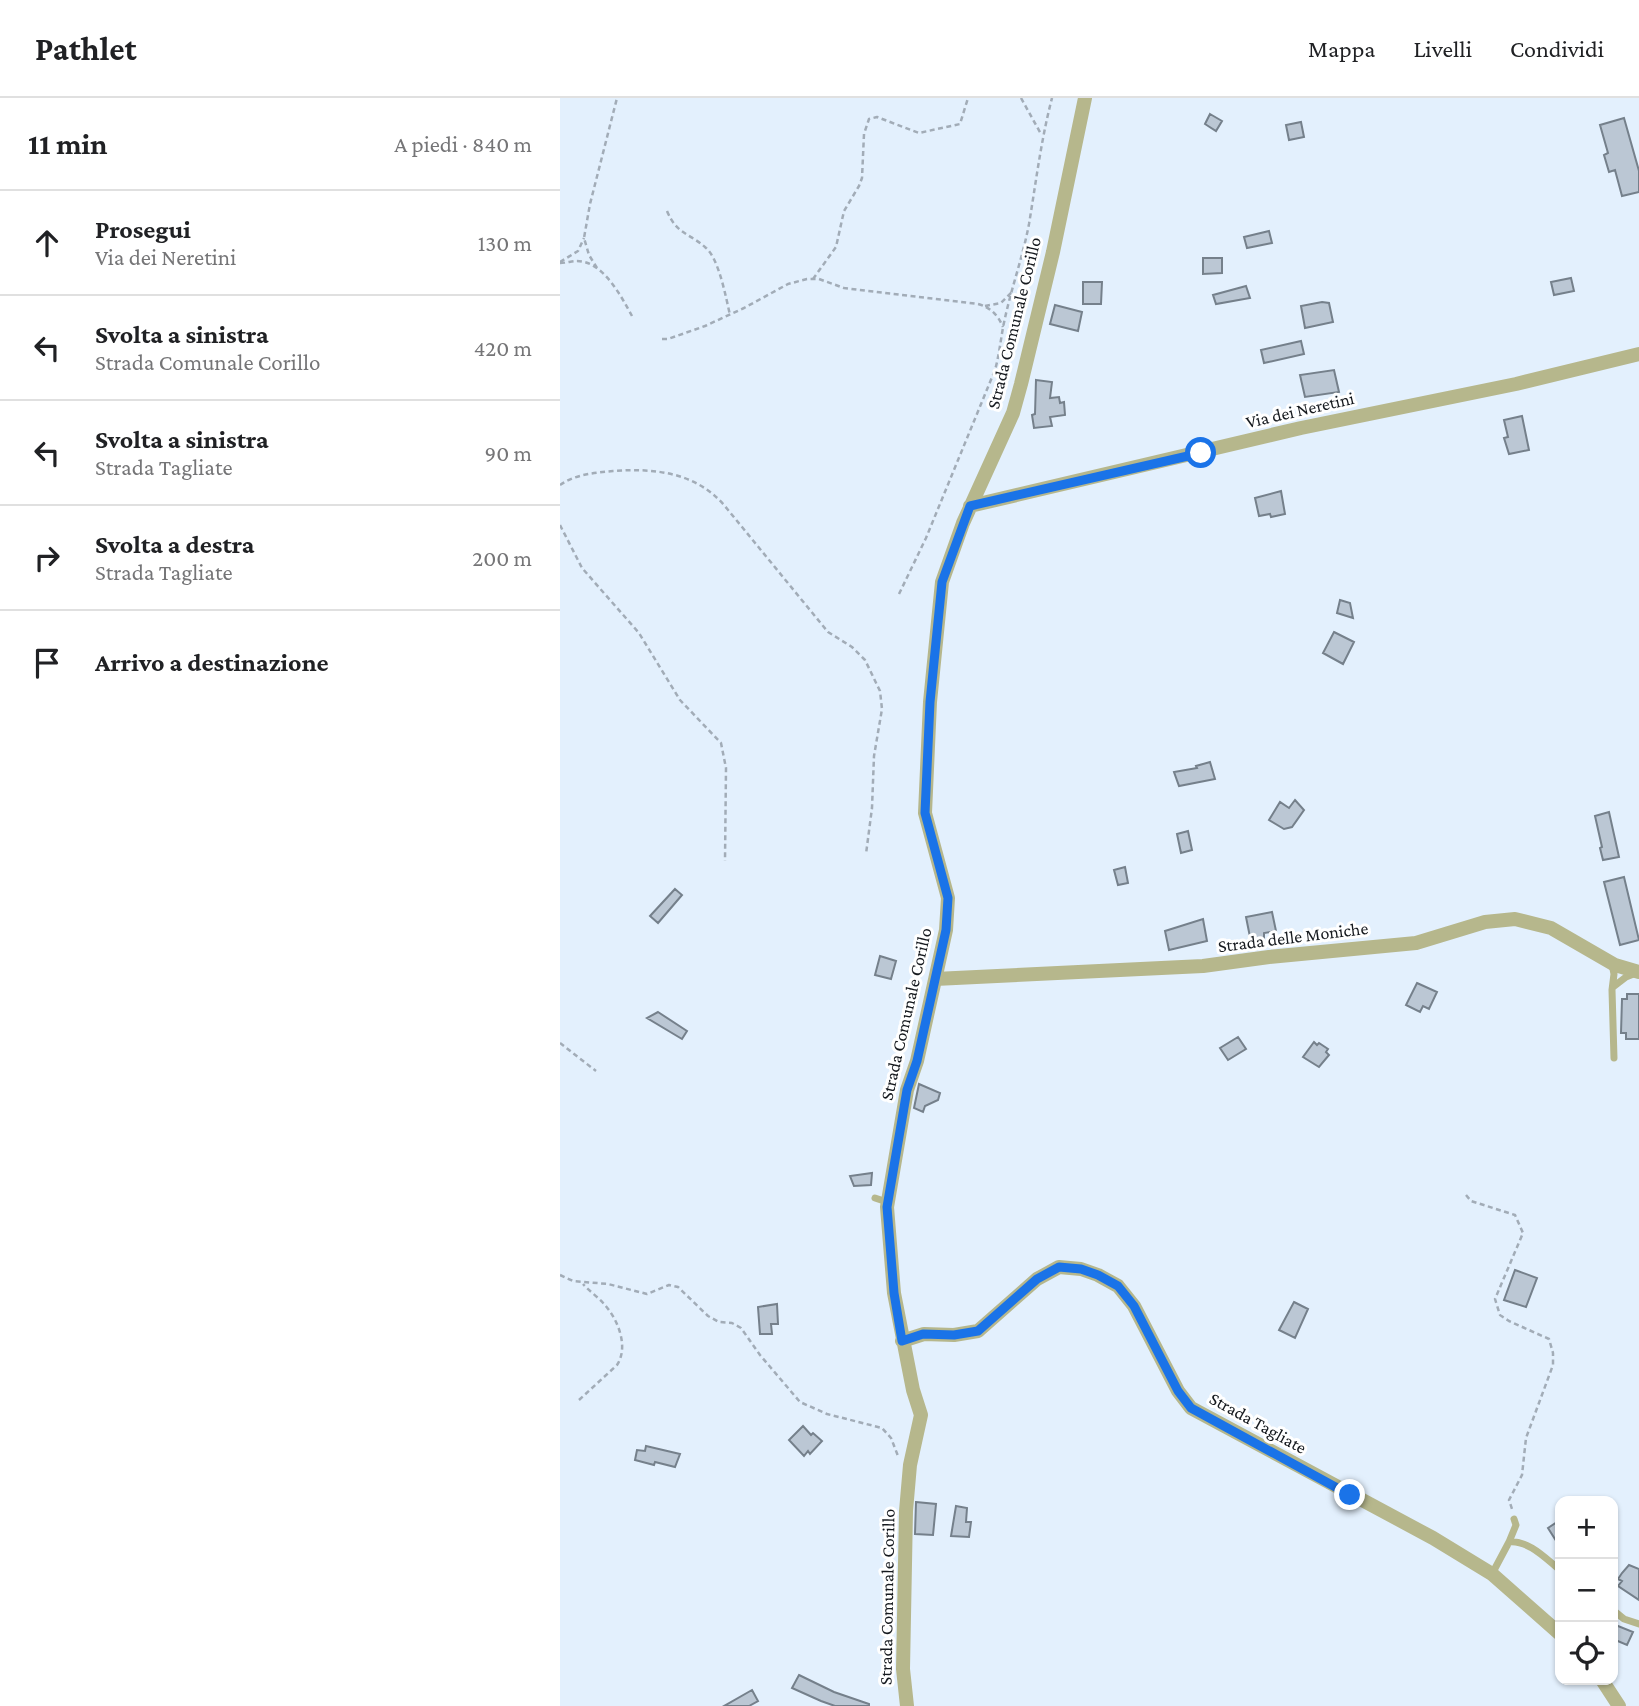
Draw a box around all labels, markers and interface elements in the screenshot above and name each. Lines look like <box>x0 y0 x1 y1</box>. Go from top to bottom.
text: Pathlet <box>35 30 137 67</box>
text: Mappa <box>1308 35 1375 62</box>
text: Livelli <box>1413 35 1472 62</box>
text: Condividi <box>1510 35 1604 62</box>
text: 11 min <box>28 127 108 160</box>
text: A piedi · 840 m <box>394 131 532 157</box>
text: Prosegui <box>95 215 191 244</box>
icon: ahead <box>28 224 66 262</box>
text: 130 m <box>478 230 532 256</box>
street label: Strada Comunale Corillo <box>983 235 1045 411</box>
text: Via dei Neretini <box>95 244 236 270</box>
text: Svolta a sinistra <box>95 320 269 349</box>
icon: left <box>28 329 66 367</box>
text: 420 m <box>474 335 532 361</box>
text: Strada Comunale Corillo <box>95 349 320 375</box>
street label: Via dei Neretini <box>1244 388 1356 432</box>
text: Svolta a sinistra <box>95 425 269 454</box>
icon: left <box>28 434 66 472</box>
route start <box>1185 437 1216 468</box>
text: 90 m <box>485 440 532 466</box>
text: Strada Tagliate <box>95 454 233 480</box>
text: Svolta a destra <box>95 530 254 559</box>
icon: right <box>28 539 66 577</box>
text: 200 m <box>472 545 532 571</box>
text: Strada Tagliate <box>95 559 233 585</box>
icon: arrive <box>28 644 66 682</box>
text: Arrivo a destinazione <box>95 648 329 677</box>
street label: Strada delle Moniche <box>1217 918 1369 956</box>
street label: Strada Comunale Corillo <box>876 926 936 1102</box>
street label: Strada Tagliate <box>1206 1388 1310 1458</box>
route end <box>1334 1479 1365 1510</box>
map controls <box>1555 1496 1618 1685</box>
button: + <box>1555 1496 1618 1559</box>
street label: Strada Comunale Corillo <box>875 1509 899 1685</box>
button: − <box>1555 1559 1618 1622</box>
button: locate <box>1555 1622 1618 1685</box>

